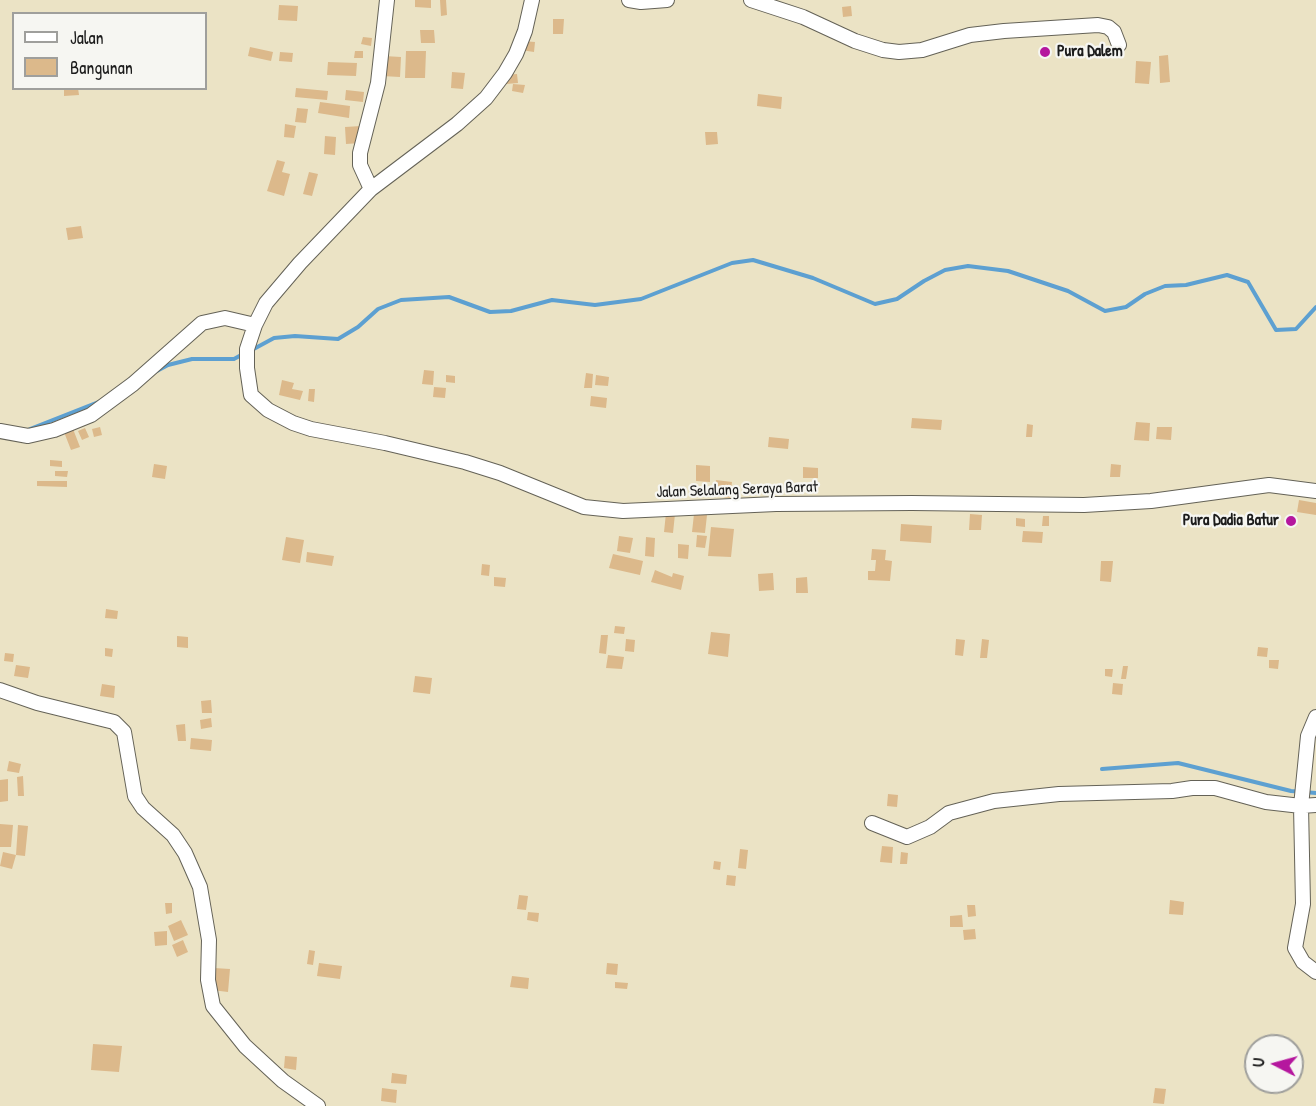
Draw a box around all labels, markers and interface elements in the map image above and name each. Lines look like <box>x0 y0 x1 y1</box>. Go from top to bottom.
legend <box>12 12 207 90</box>
text: Jalan <box>70 25 104 50</box>
place label: Pura Dalem <box>1057 42 1123 62</box>
marker: Pura Dalem <box>1038 45 1052 59</box>
text: Bangunan <box>70 55 133 80</box>
street label: Jalan Selalang Seraya Barat <box>656 478 818 502</box>
place label: Pura Dadia Batur <box>1183 511 1279 531</box>
marker: Pura Dadia Batur <box>1284 514 1298 528</box>
north arrow <box>1244 1034 1304 1094</box>
text: U <box>1247 1057 1269 1068</box>

